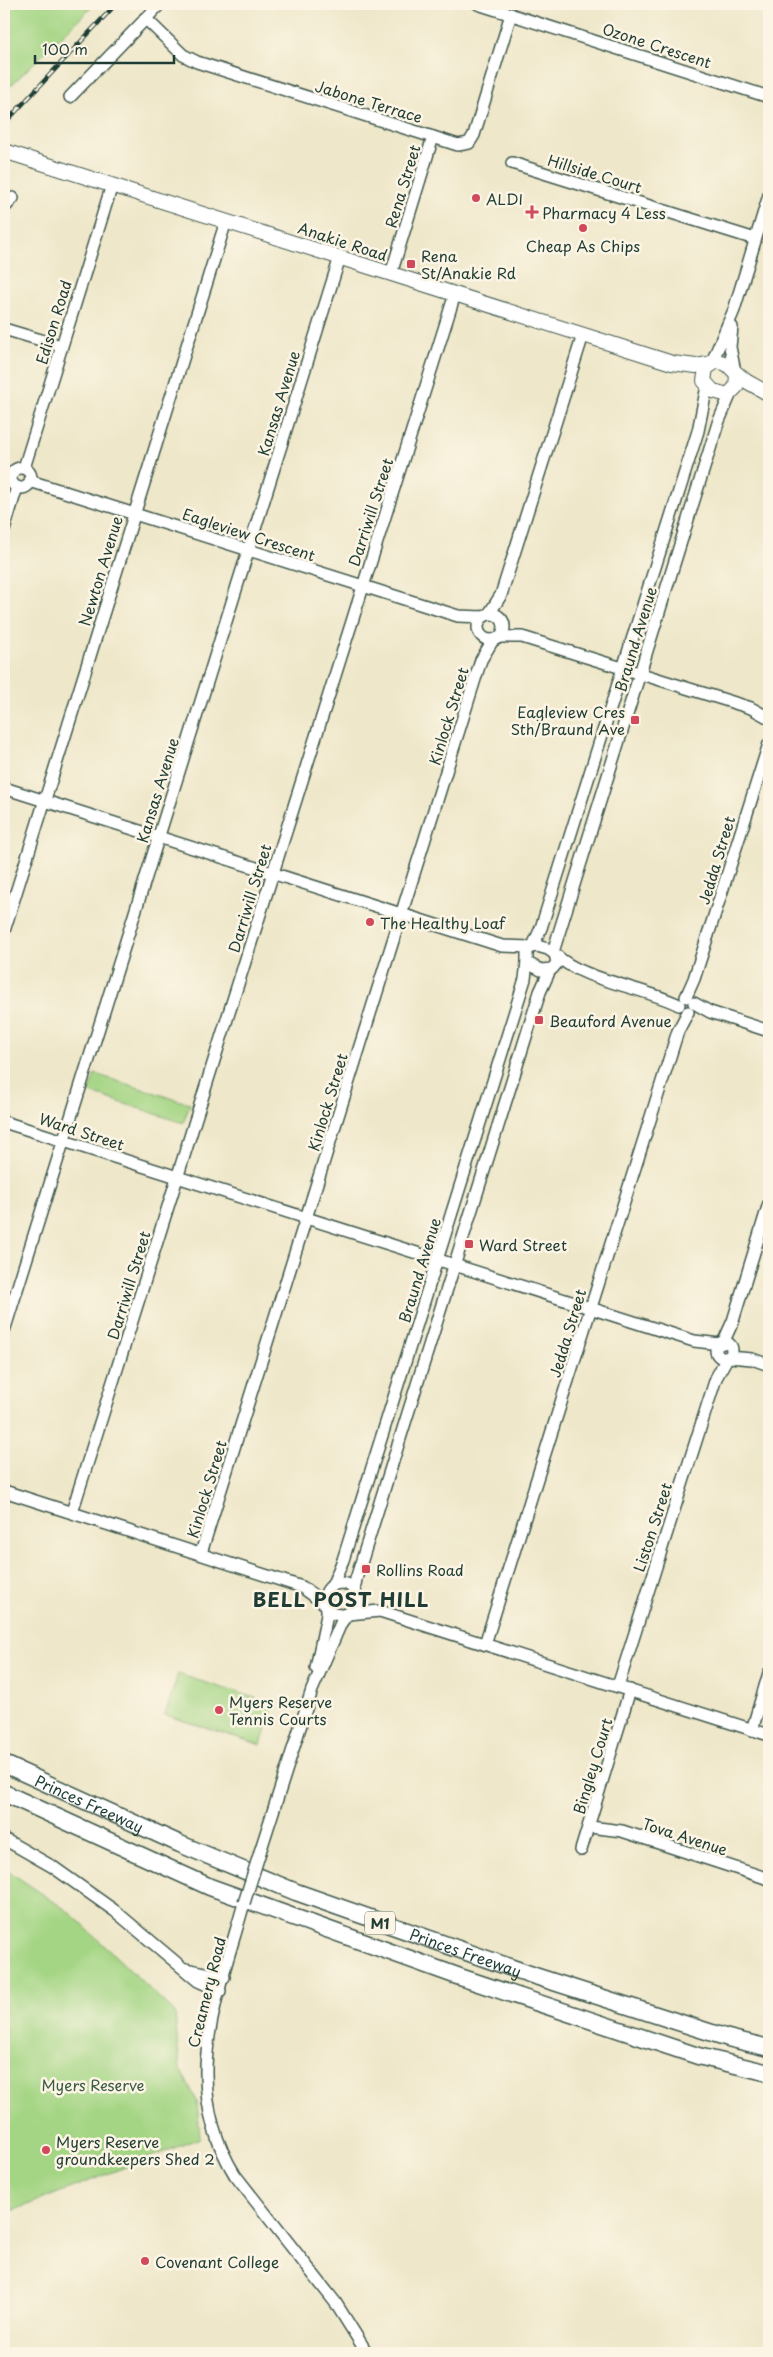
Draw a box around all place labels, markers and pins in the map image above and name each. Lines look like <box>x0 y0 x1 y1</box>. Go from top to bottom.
place label: ALDI <box>486 187 523 210</box>
marker: ALDI <box>470 192 482 204</box>
place label: Pharmacy 4 Less <box>542 201 666 224</box>
marker: Pharmacy 4 Less <box>526 206 538 218</box>
marker: Cheap As Chips <box>577 222 589 234</box>
place label: Cheap As Chips <box>526 234 640 257</box>
place label: Rena St/Anakie Rd <box>421 244 516 284</box>
marker: Rena St/Anakie Rd <box>405 258 417 270</box>
place label: Eagleview Cres Sth/Braund Ave <box>511 700 625 740</box>
marker: Eagleview Cres Sth/Braund Ave <box>629 714 641 726</box>
place label: The Healthy Loaf <box>380 911 506 934</box>
marker: The Healthy Loaf <box>364 916 376 928</box>
place label: Beauford Avenue <box>549 1009 672 1032</box>
marker: Beauford Avenue <box>533 1014 545 1026</box>
place label: Ward Street <box>479 1233 567 1256</box>
marker: Ward Street <box>463 1238 475 1250</box>
place label: Rollins Road <box>376 1558 464 1581</box>
marker: Rollins Road <box>360 1563 372 1575</box>
place label: Myers Reserve Tennis Courts <box>229 1690 332 1730</box>
marker: Myers Reserve Tennis Courts <box>213 1704 225 1716</box>
place label: Myers Reserve groundkeepers Shed 2 <box>56 2130 215 2170</box>
marker: Myers Reserve groundkeepers Shed 2 <box>40 2144 52 2156</box>
place label: Covenant College <box>155 2250 279 2273</box>
marker: Covenant College <box>139 2255 151 2267</box>

